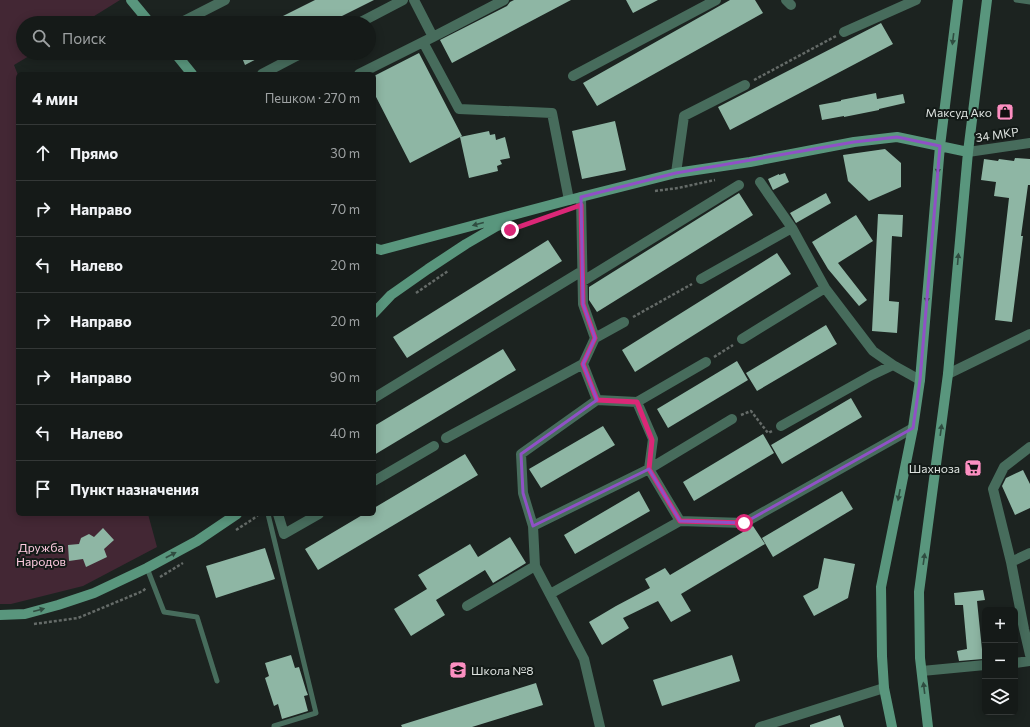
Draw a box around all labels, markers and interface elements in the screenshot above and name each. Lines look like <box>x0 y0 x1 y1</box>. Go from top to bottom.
search box <box>16 16 376 60</box>
icon: search <box>30 27 52 49</box>
text: Поиск <box>62 29 106 47</box>
one-way arrow <box>950 33 956 45</box>
text: 4 мин <box>32 88 78 109</box>
text: Пешком · 270 m <box>265 90 360 106</box>
shop icon: Максуд Ако <box>995 102 1015 122</box>
place label: Максуд Ако <box>926 105 992 119</box>
street label: 34 МКР <box>975 124 1020 144</box>
icon: ahead <box>32 142 54 164</box>
text: Прямо <box>70 144 118 162</box>
text: 30 m <box>330 145 360 161</box>
one-way arrow <box>935 162 942 174</box>
icon: right <box>32 198 54 220</box>
text: Направо <box>70 200 132 218</box>
text: 70 m <box>331 201 360 217</box>
route end <box>501 221 519 239</box>
one-way arrow <box>471 222 484 228</box>
one-way arrow <box>955 253 962 265</box>
icon: left <box>32 254 54 276</box>
text: Налево <box>70 256 123 274</box>
text: 20 m <box>331 257 360 273</box>
one-way arrow <box>924 291 931 303</box>
icon: right <box>32 310 54 332</box>
text: Направо <box>70 312 132 330</box>
text: 20 m <box>331 313 360 329</box>
icon: right <box>32 366 54 388</box>
text: Направо <box>70 368 132 386</box>
text: 90 m <box>330 369 360 385</box>
icon: left <box>32 422 54 444</box>
text: Налево <box>70 424 123 442</box>
one-way arrow <box>938 424 944 436</box>
text: 40 m <box>330 425 360 441</box>
supermarket icon: Шахноза <box>963 458 983 478</box>
place label: Шахноза <box>909 461 960 475</box>
icon: arrive <box>32 478 54 500</box>
text: Пункт назначения <box>70 480 199 498</box>
one-way arrow <box>896 489 902 501</box>
route start <box>735 514 753 532</box>
park label: Дружба Народов <box>16 540 66 568</box>
one-way arrow <box>165 552 177 558</box>
one-way arrow <box>921 553 927 565</box>
one-way arrow <box>32 607 45 613</box>
map controls <box>982 607 1018 715</box>
button: + <box>982 607 1018 643</box>
button: − <box>982 643 1018 679</box>
school or university icon: Школа №8 <box>448 660 468 680</box>
place label: Школа №8 <box>471 663 534 677</box>
button: layers <box>982 679 1018 715</box>
one-way arrow <box>920 682 927 694</box>

